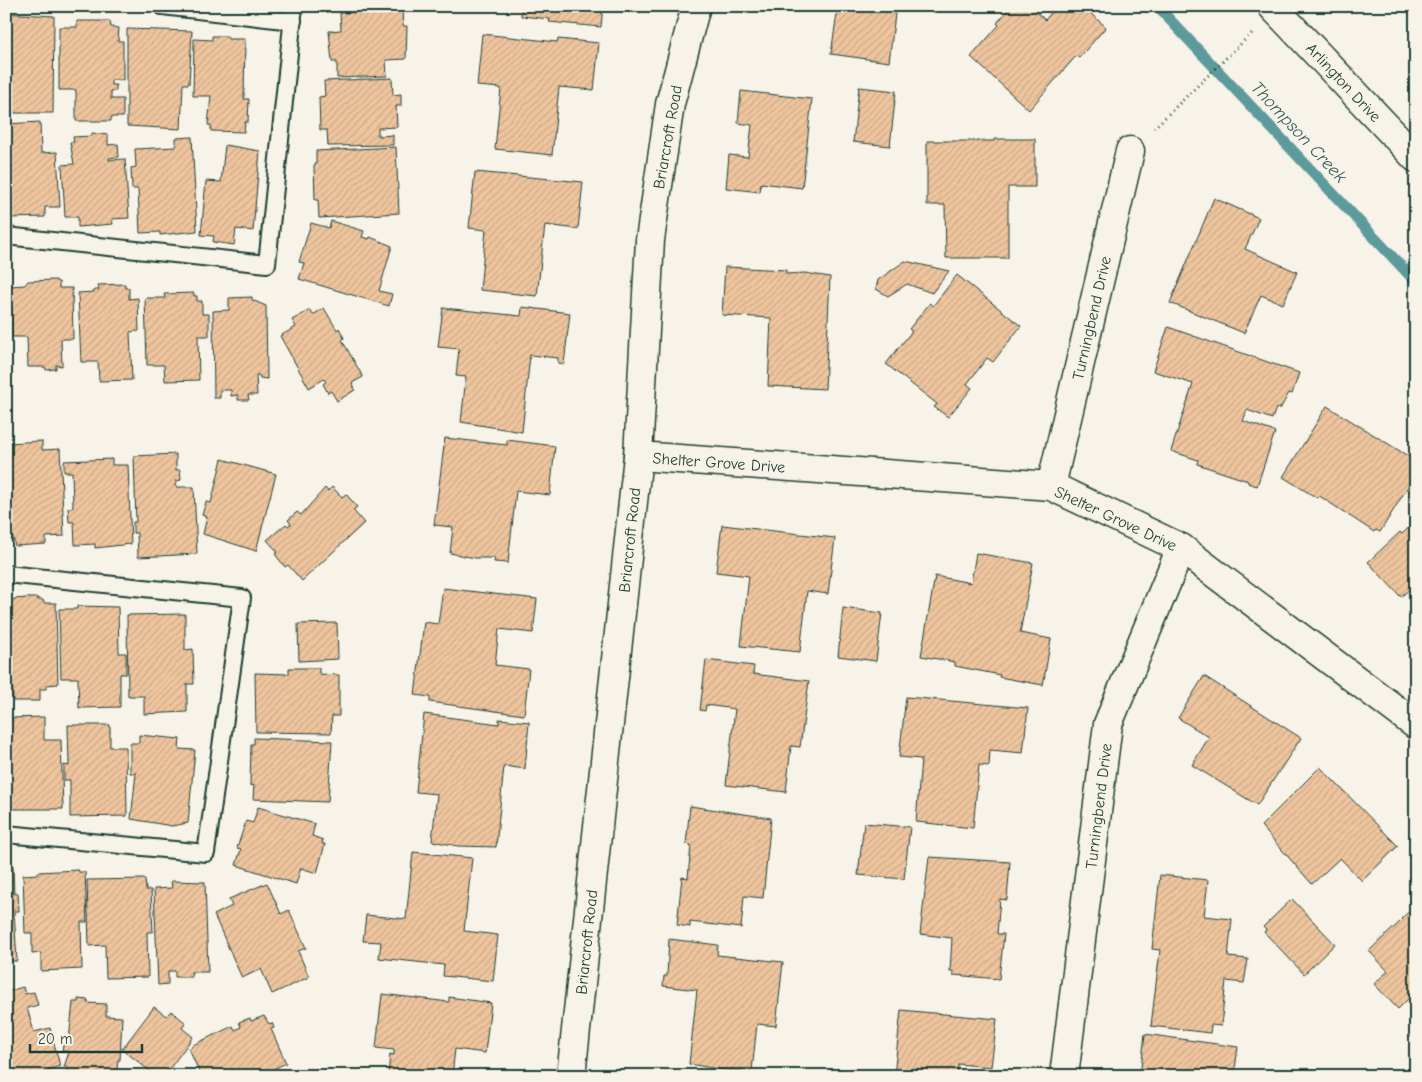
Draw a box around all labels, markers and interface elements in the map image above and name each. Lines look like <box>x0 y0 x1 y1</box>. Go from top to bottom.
street label: Arlington Drive <box>1302 39 1384 126</box>
water label: Thompson Creek <box>1246 77 1351 187</box>
street label: Briarcroft Road <box>650 84 686 191</box>
street label: Turningbend Drive <box>1069 255 1115 382</box>
street label: Shelter Grove Drive <box>652 449 786 477</box>
street label: Shelter Grove Drive <box>1052 483 1180 555</box>
street label: Briarcroft Road <box>616 487 644 593</box>
street label: Turningbend Drive <box>1082 742 1116 870</box>
street label: Briarcroft Road <box>573 889 601 995</box>
scale bar <box>30 1022 142 1054</box>
text: 20 m <box>38 1030 72 1048</box>

